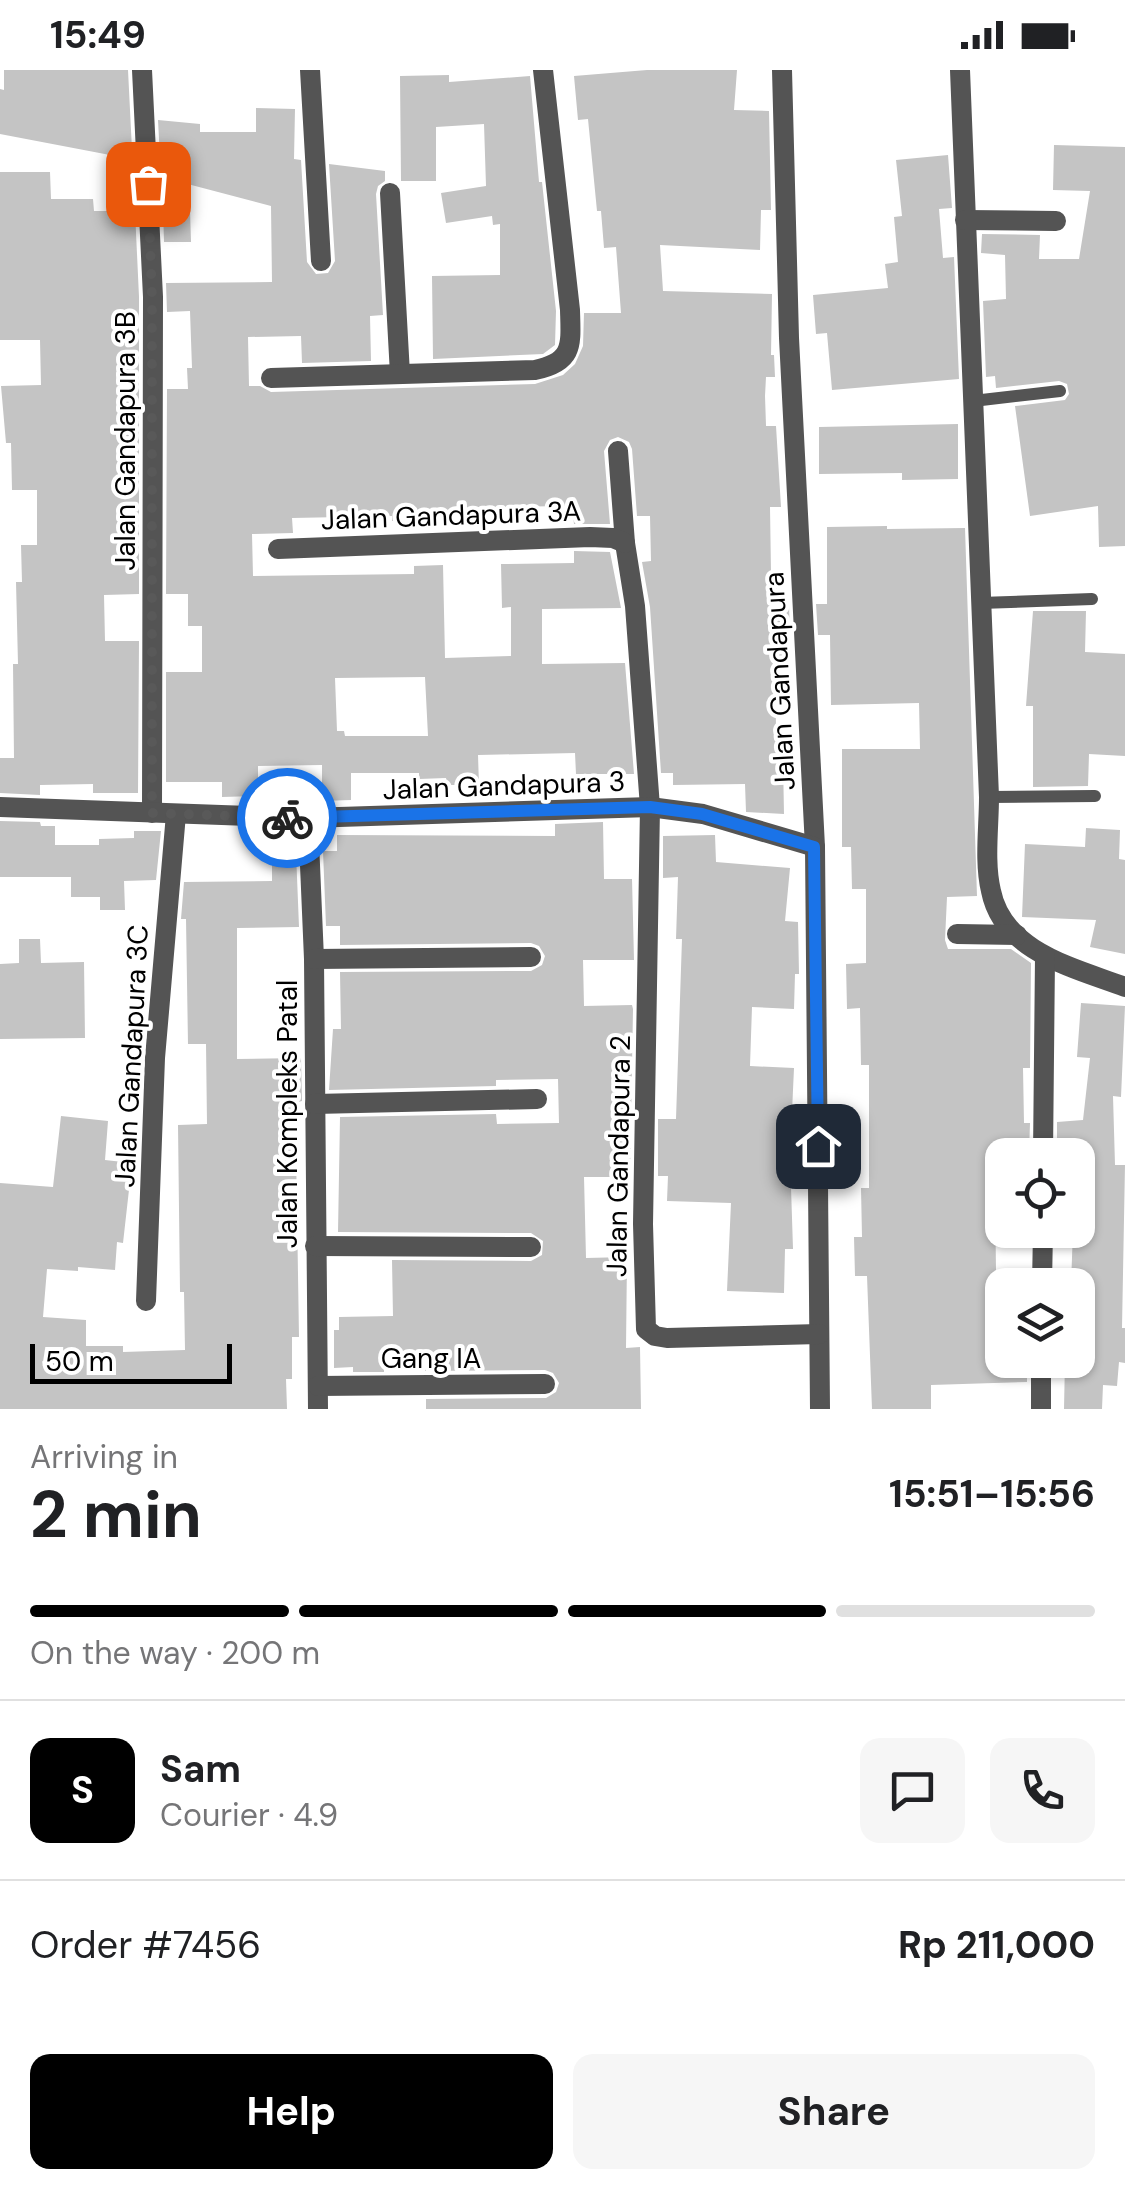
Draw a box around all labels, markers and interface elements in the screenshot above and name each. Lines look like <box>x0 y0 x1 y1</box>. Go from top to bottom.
text: 15:49 <box>50 10 146 60</box>
pin <box>106 142 191 227</box>
icon: bag <box>121 157 176 212</box>
street label: Jalan Gandapura 3B <box>107 311 144 571</box>
street label: Jalan Gandapura 3A <box>320 492 582 539</box>
street label: Jalan Gandapura <box>755 571 804 791</box>
street label: Jalan Gandapura 3 <box>382 763 626 808</box>
courier <box>237 768 337 868</box>
icon: bike <box>260 791 315 846</box>
street label: Jalan Gandapura 3C <box>106 924 157 1188</box>
street label: Jalan Kompleks Patal <box>269 980 306 1248</box>
street label: Jalan Gandapura 2 <box>598 1035 639 1277</box>
pin <box>776 1104 861 1189</box>
icon: home <box>791 1119 846 1174</box>
map controls <box>985 1138 1095 1378</box>
button: locate <box>985 1138 1095 1248</box>
button: layers <box>985 1268 1095 1378</box>
scale bar <box>30 1339 232 1384</box>
street label: Gang IA <box>381 1340 481 1377</box>
text: 50 m <box>45 1343 114 1380</box>
text: Arriving in <box>30 1436 178 1478</box>
text: 15:51–15:56 <box>889 1469 1095 1519</box>
text: 2 min <box>30 1473 202 1557</box>
text: On the way · 200 m <box>30 1632 320 1674</box>
button: chat <box>860 1738 965 1843</box>
button: phone <box>990 1738 1095 1843</box>
text: Sam <box>160 1744 241 1794</box>
text: S <box>71 1765 94 1815</box>
text: Courier · 4.9 <box>160 1794 338 1836</box>
text: Order #7456 <box>30 1920 261 1970</box>
text: Rp 211,000 <box>898 1920 1095 1970</box>
button: Help <box>30 2054 553 2169</box>
button: Share <box>573 2054 1095 2169</box>

